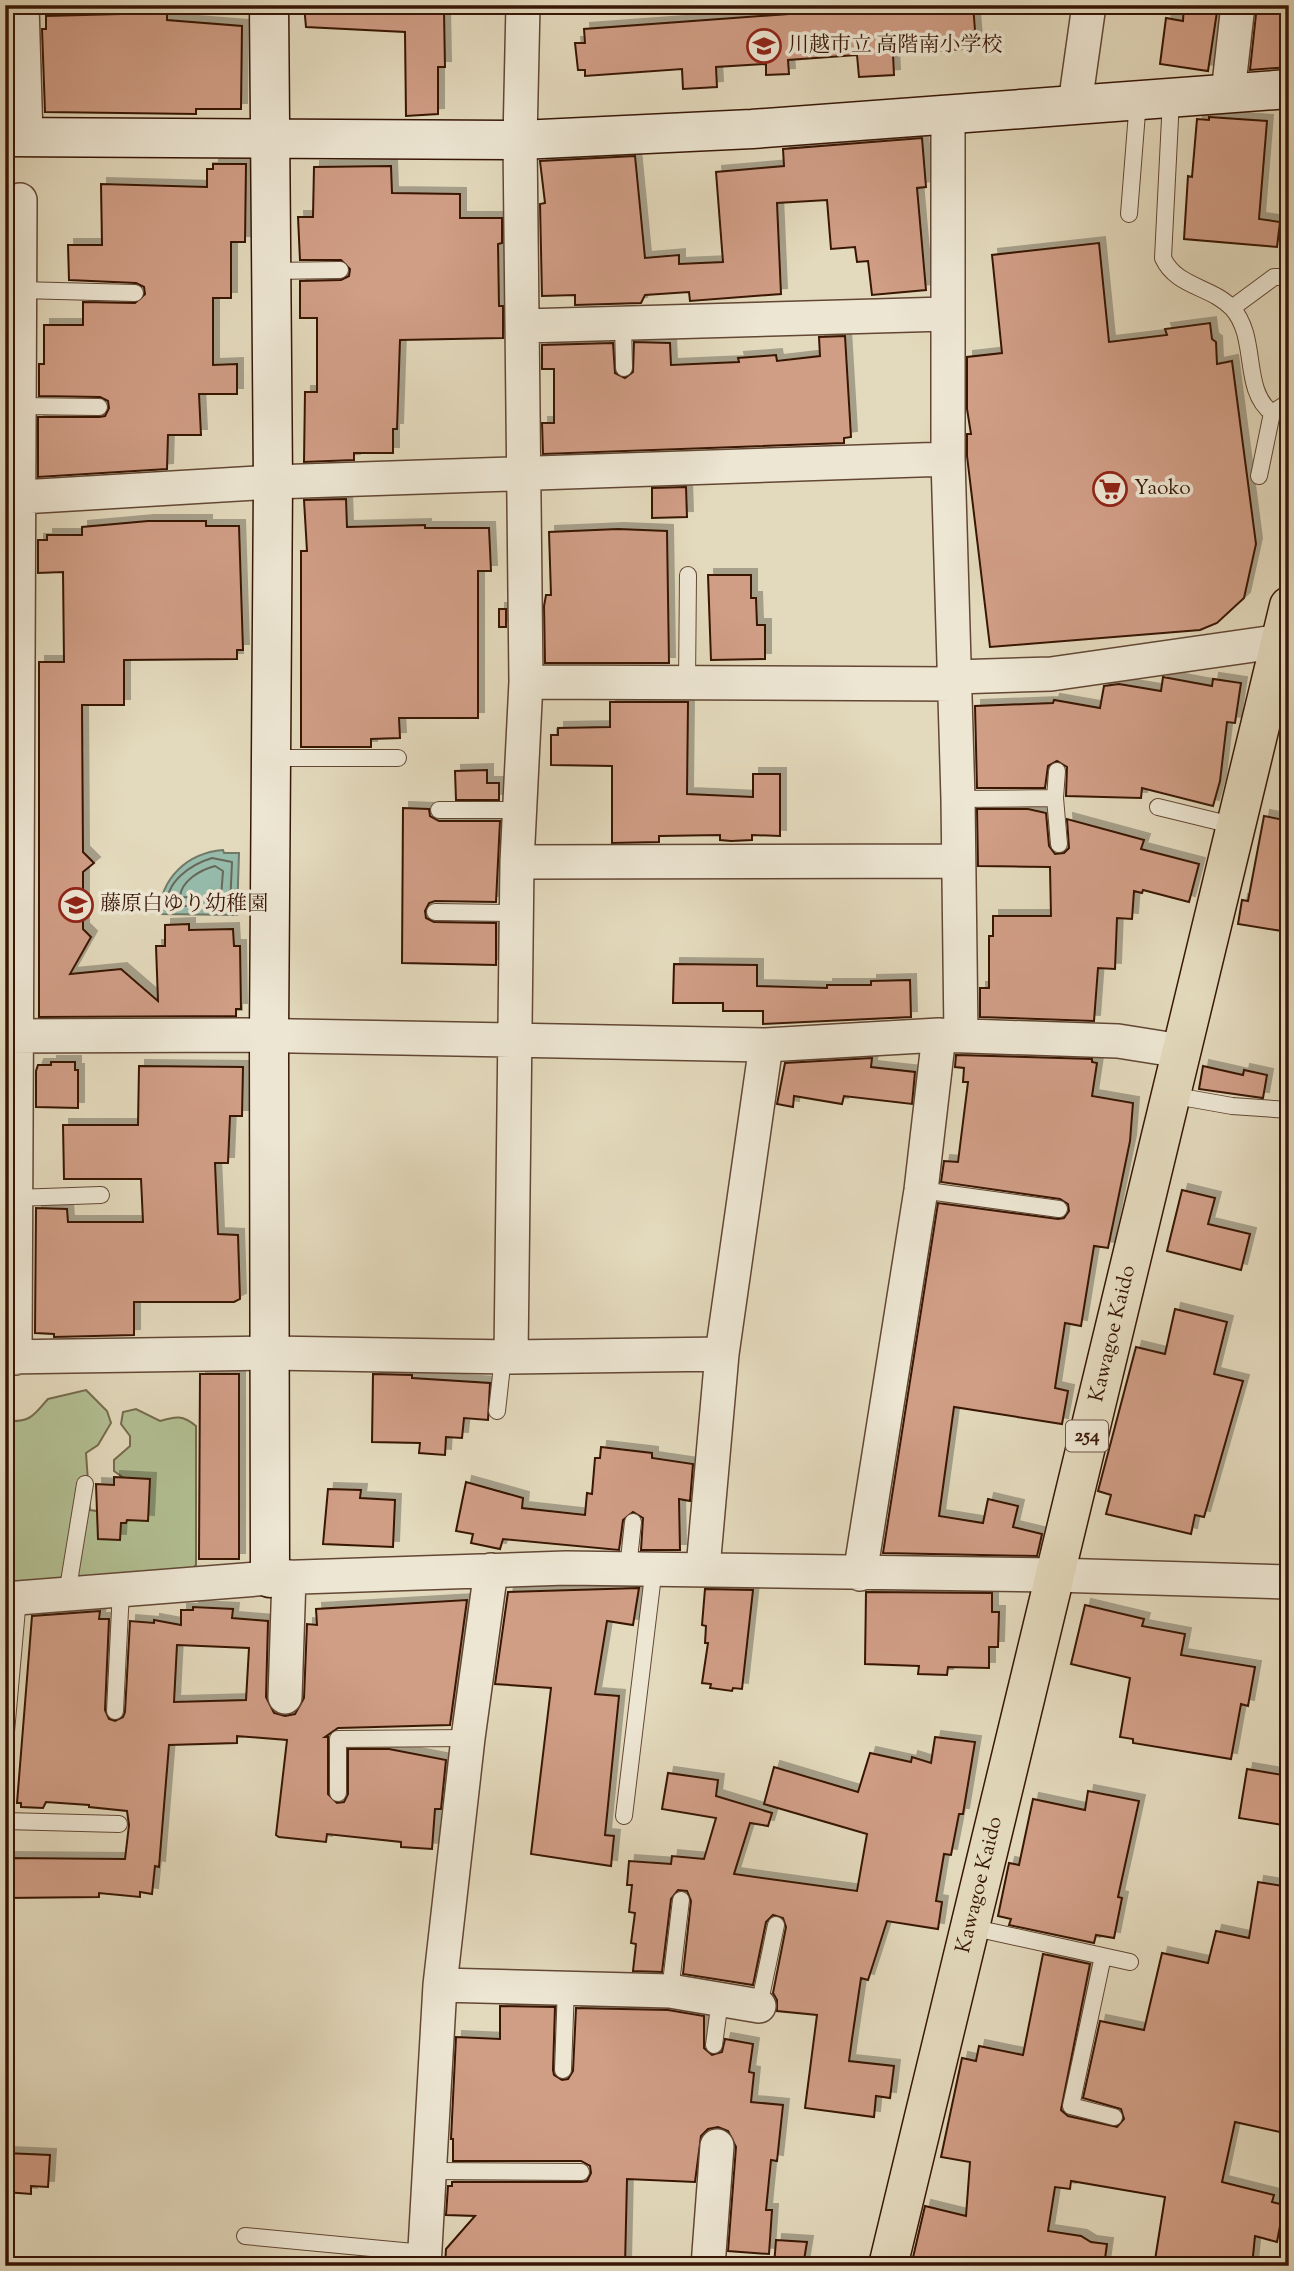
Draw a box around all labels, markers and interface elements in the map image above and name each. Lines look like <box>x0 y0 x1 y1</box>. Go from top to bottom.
school or university icon: 川越市立 高階南小学校 <box>745 27 783 65</box>
place label: 川越市立 高階南小学校 <box>788 31 1002 61</box>
supermarket icon: Yaoko <box>1091 470 1129 508</box>
place label: Yaoko <box>1134 474 1191 504</box>
school or university icon: 藤原白ゆり幼稚園 <box>57 886 95 924</box>
place label: 藤原白ゆり幼稚園 <box>100 890 268 920</box>
street label: Kawagoe Kaido <box>1082 1262 1144 1405</box>
road number: 254 <box>1066 1420 1108 1452</box>
street label: Kawagoe Kaido <box>949 1814 1011 1956</box>

